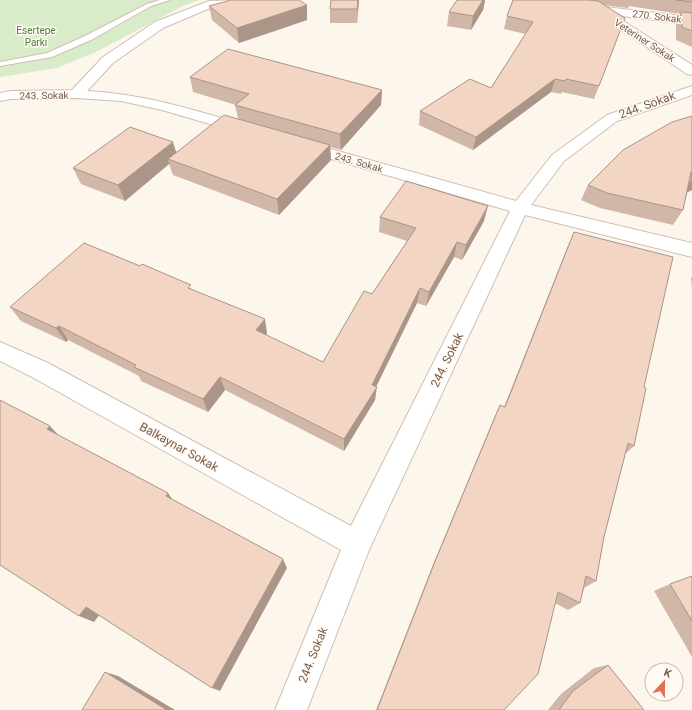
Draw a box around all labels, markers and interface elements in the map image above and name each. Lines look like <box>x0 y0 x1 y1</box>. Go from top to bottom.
street label: 270. Sokak <box>632 8 683 25</box>
street label: Veteriner Sokak <box>612 17 678 65</box>
park label: Esertepe Parkı <box>16 25 56 48</box>
street label: 244. Sokak <box>617 88 678 122</box>
street label: 243. Sokak <box>19 90 70 101</box>
street label: 243. Sokak <box>334 150 385 175</box>
street label: 244. Sokak <box>428 330 467 390</box>
street label: Balkaynar Sokak <box>137 420 222 475</box>
street label: 244. Sokak <box>295 624 331 685</box>
north arrow <box>644 662 684 702</box>
text: K <box>662 666 674 681</box>

